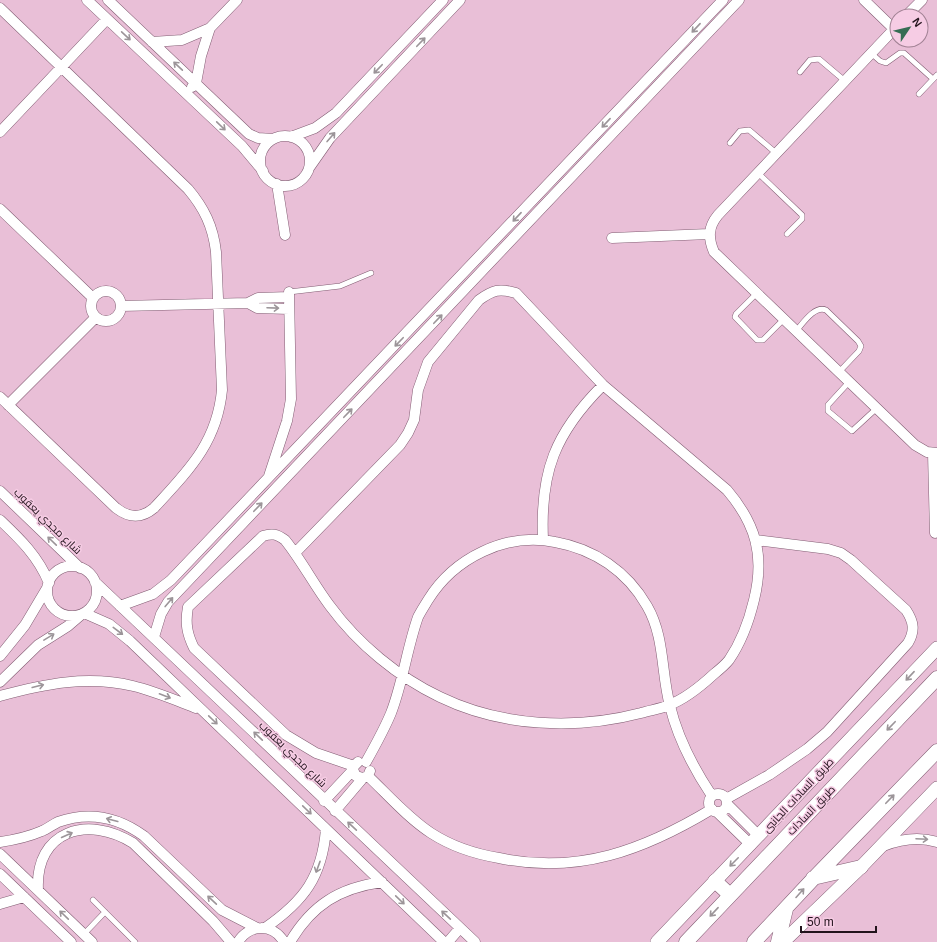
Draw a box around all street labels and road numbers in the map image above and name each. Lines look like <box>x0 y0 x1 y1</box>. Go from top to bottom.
street label: شارع مجدي يعقوب <box>10 486 84 558</box>
street label: شارع مجدي يعقوب <box>255 719 329 791</box>
street label: طريق السادات الجانبى <box>760 755 836 835</box>
street label: طريق السادات <box>784 782 838 838</box>

